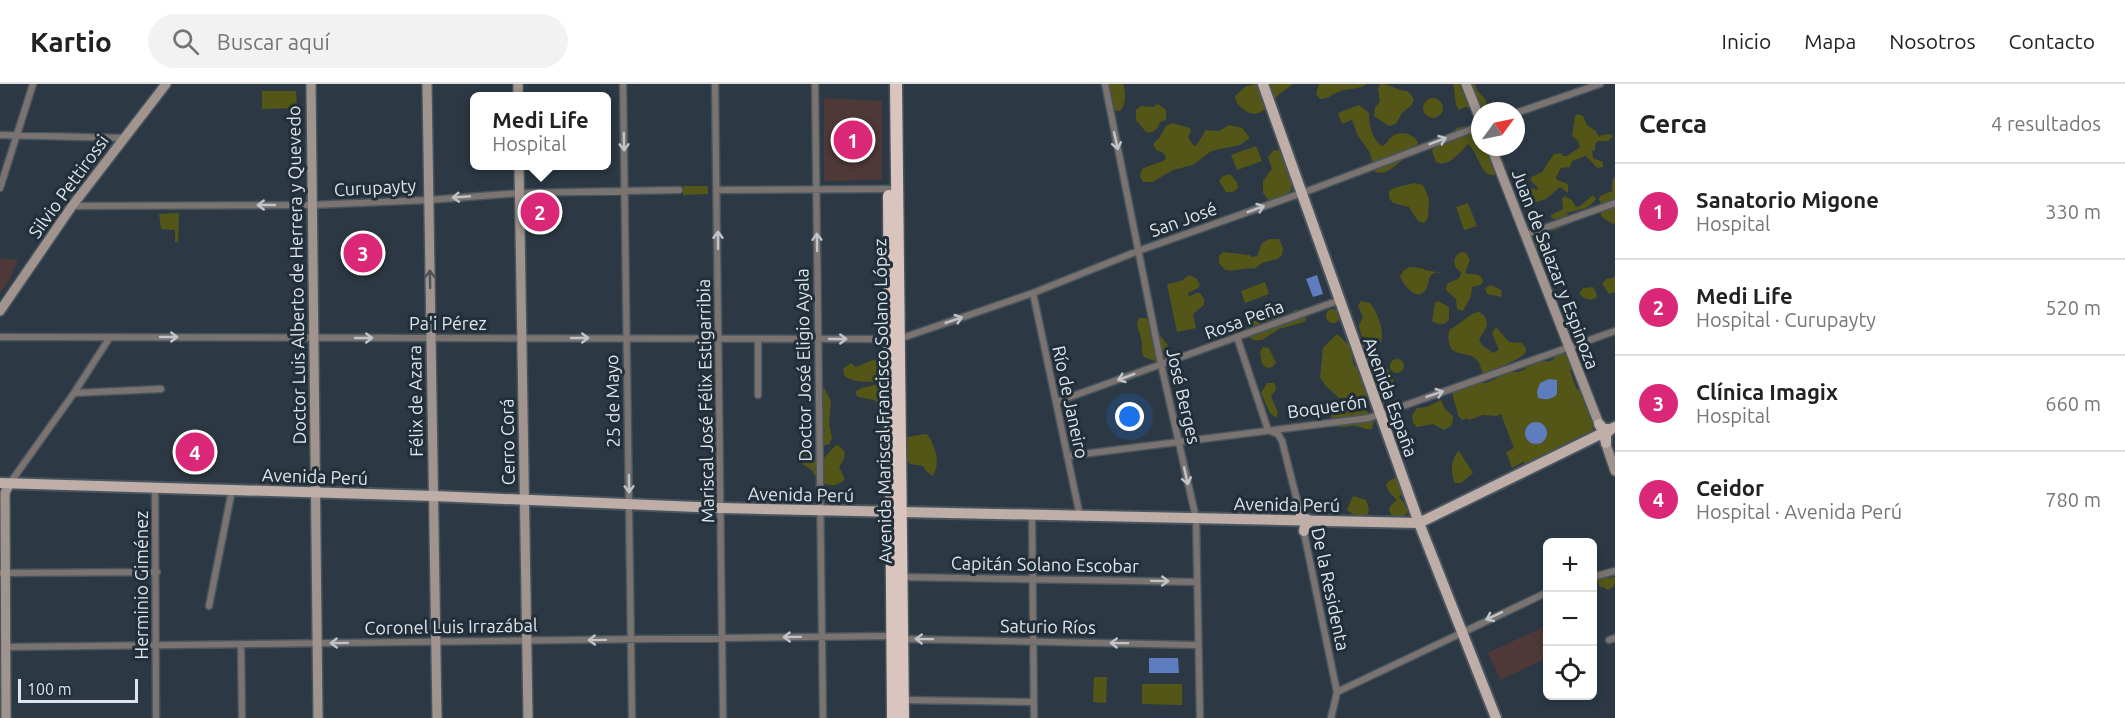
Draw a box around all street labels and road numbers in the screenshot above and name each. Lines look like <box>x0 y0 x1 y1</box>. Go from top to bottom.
street label: Doctor Luis Alberto de Herrera y Quevedo <box>283 105 310 445</box>
street label: Silvio Pettirossi <box>24 131 112 241</box>
street label: Juan de Salazar y Espinoza <box>1509 166 1603 372</box>
street label: Curupayty <box>333 175 417 199</box>
street label: San José <box>1147 198 1219 240</box>
street label: Avenida Mariscal Francisco Solano López <box>869 238 895 564</box>
street label: Doctor José Eligio Ayala <box>791 268 815 462</box>
street label: Mariscal José Félix Estigarribia <box>693 279 717 523</box>
street label: Rosa Peña <box>1202 295 1286 343</box>
street label: Pa'i Pérez <box>409 313 487 333</box>
street label: Avenida España <box>1360 334 1422 460</box>
street label: Río de Janeiro <box>1049 344 1093 460</box>
street label: Félix de Azara <box>404 345 426 457</box>
street label: José Berges <box>1163 346 1205 446</box>
street label: 25 de Mayo <box>601 354 623 448</box>
street label: Boquerón <box>1286 391 1368 421</box>
street label: Cerro Corá <box>496 398 518 486</box>
street label: Avenida Perú <box>262 464 368 488</box>
street label: Avenida Perú <box>748 483 854 505</box>
street label: Avenida Perú <box>1234 493 1340 515</box>
street label: Herminio Giménez <box>131 511 151 659</box>
street label: De la Residenta <box>1308 526 1354 652</box>
street label: Capitán Solano Escobar <box>951 552 1139 576</box>
street label: Coronel Luis Irrazábal <box>364 614 538 638</box>
street label: Saturio Ríos <box>1000 615 1096 637</box>

